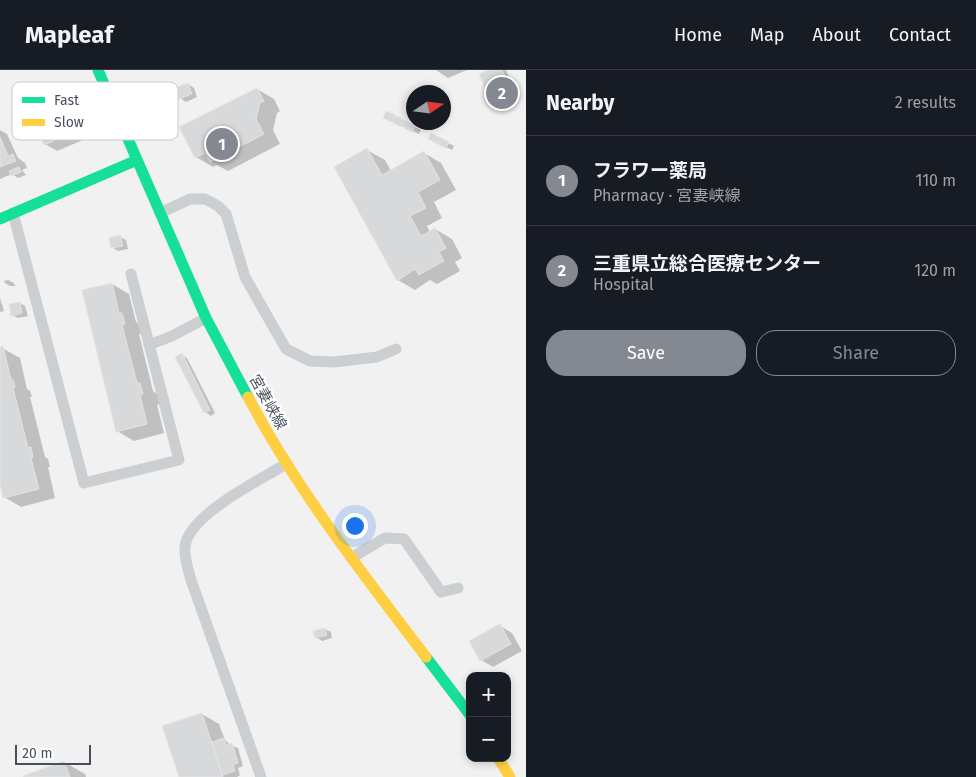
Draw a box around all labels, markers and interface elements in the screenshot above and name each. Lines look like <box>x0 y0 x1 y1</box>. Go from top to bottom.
text: Mapleaf <box>25 21 113 49</box>
text: Home <box>674 24 722 46</box>
text: Map <box>750 24 784 46</box>
text: About <box>812 24 861 46</box>
text: Contact <box>889 24 951 46</box>
pin: 2 <box>486 74 518 112</box>
legend <box>12 82 178 140</box>
north arrow <box>406 85 451 130</box>
text: Nearby <box>546 90 614 116</box>
text: Fast <box>54 92 80 109</box>
text: 2 results <box>895 93 956 112</box>
text: Slow <box>54 114 84 131</box>
pin: 1 <box>206 125 238 163</box>
text: フラワー薬局 <box>593 159 707 182</box>
text: 1 <box>558 171 566 190</box>
text: 110 m <box>915 171 956 190</box>
text: Pharmacy · 宮妻峡線 <box>593 186 741 205</box>
text: 三重県立総合医療センター <box>593 252 821 275</box>
text: 2 <box>558 261 566 280</box>
text: 120 m <box>914 261 956 280</box>
text: Hospital <box>593 275 654 294</box>
button: Save <box>546 330 746 376</box>
button: Share <box>756 330 956 376</box>
street label: 宮妻峡線 <box>246 371 290 433</box>
your location <box>342 513 368 539</box>
map controls <box>466 672 511 762</box>
button: + <box>466 672 511 717</box>
button: − <box>466 717 511 762</box>
scale bar <box>15 742 91 765</box>
text: 20 m <box>22 745 52 762</box>

